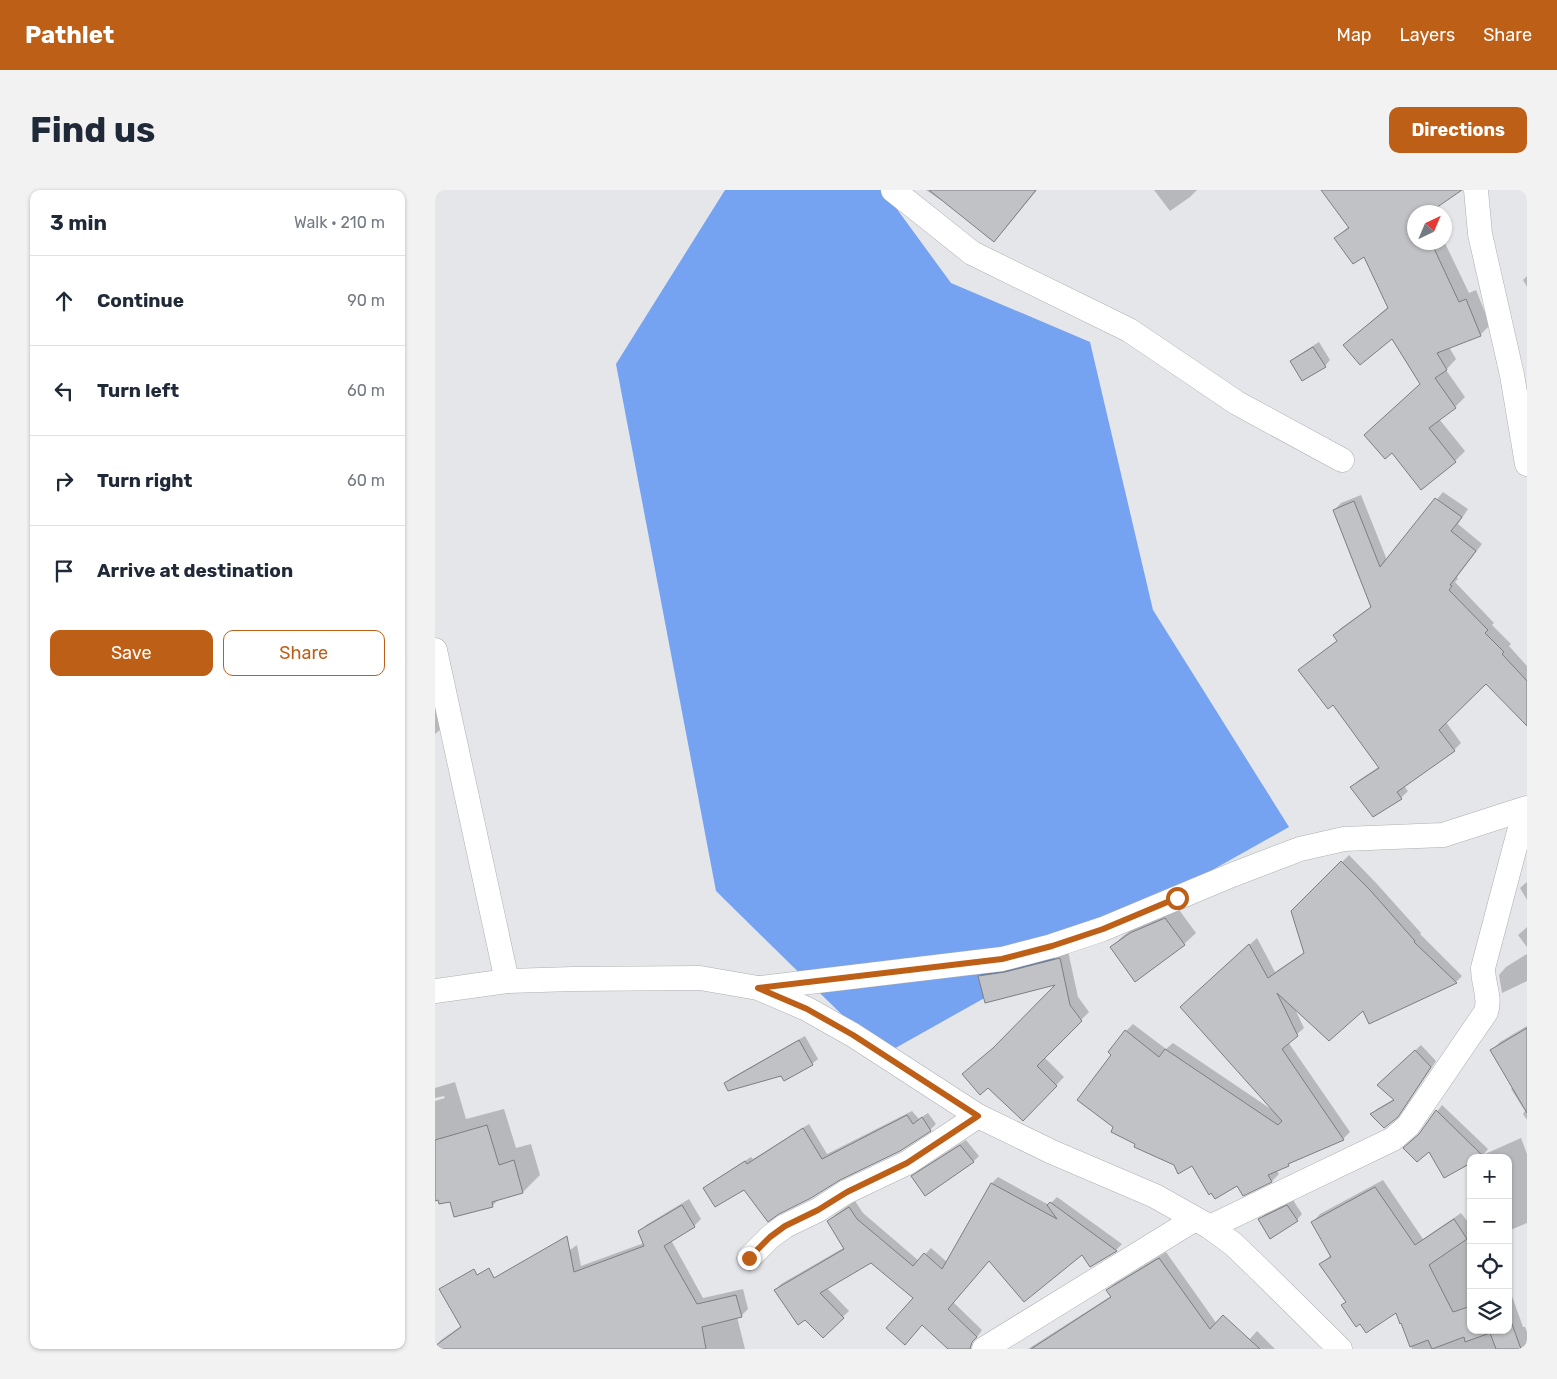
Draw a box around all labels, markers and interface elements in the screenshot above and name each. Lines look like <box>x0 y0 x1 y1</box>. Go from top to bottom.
text: Pathlet <box>25 21 114 49</box>
text: Map <box>1337 24 1372 46</box>
text: Layers <box>1400 24 1455 46</box>
text: Share <box>1483 24 1532 46</box>
button: Directions <box>1389 107 1527 153</box>
text: Find us <box>30 109 155 151</box>
north arrow <box>1407 205 1452 250</box>
text: 3 min <box>50 210 107 235</box>
text: Walk · 210 m <box>294 213 385 232</box>
icon: ahead <box>50 287 78 315</box>
text: Continue <box>97 289 184 312</box>
text: 90 m <box>347 291 385 310</box>
icon: left <box>50 377 78 405</box>
text: Turn left <box>97 379 179 402</box>
text: 60 m <box>347 381 385 400</box>
icon: right <box>50 467 78 495</box>
text: Turn right <box>97 469 192 492</box>
text: 60 m <box>347 471 385 490</box>
icon: arrive <box>50 557 78 585</box>
text: Arrive at destination <box>97 559 293 582</box>
button: Save <box>50 630 213 676</box>
button: Share <box>223 630 385 676</box>
route start <box>1166 887 1189 910</box>
map controls <box>1467 1154 1512 1334</box>
button: + <box>1467 1154 1512 1199</box>
button: − <box>1467 1199 1512 1244</box>
button: locate <box>1467 1244 1512 1289</box>
route end <box>738 1247 761 1270</box>
button: layers <box>1467 1289 1512 1334</box>

